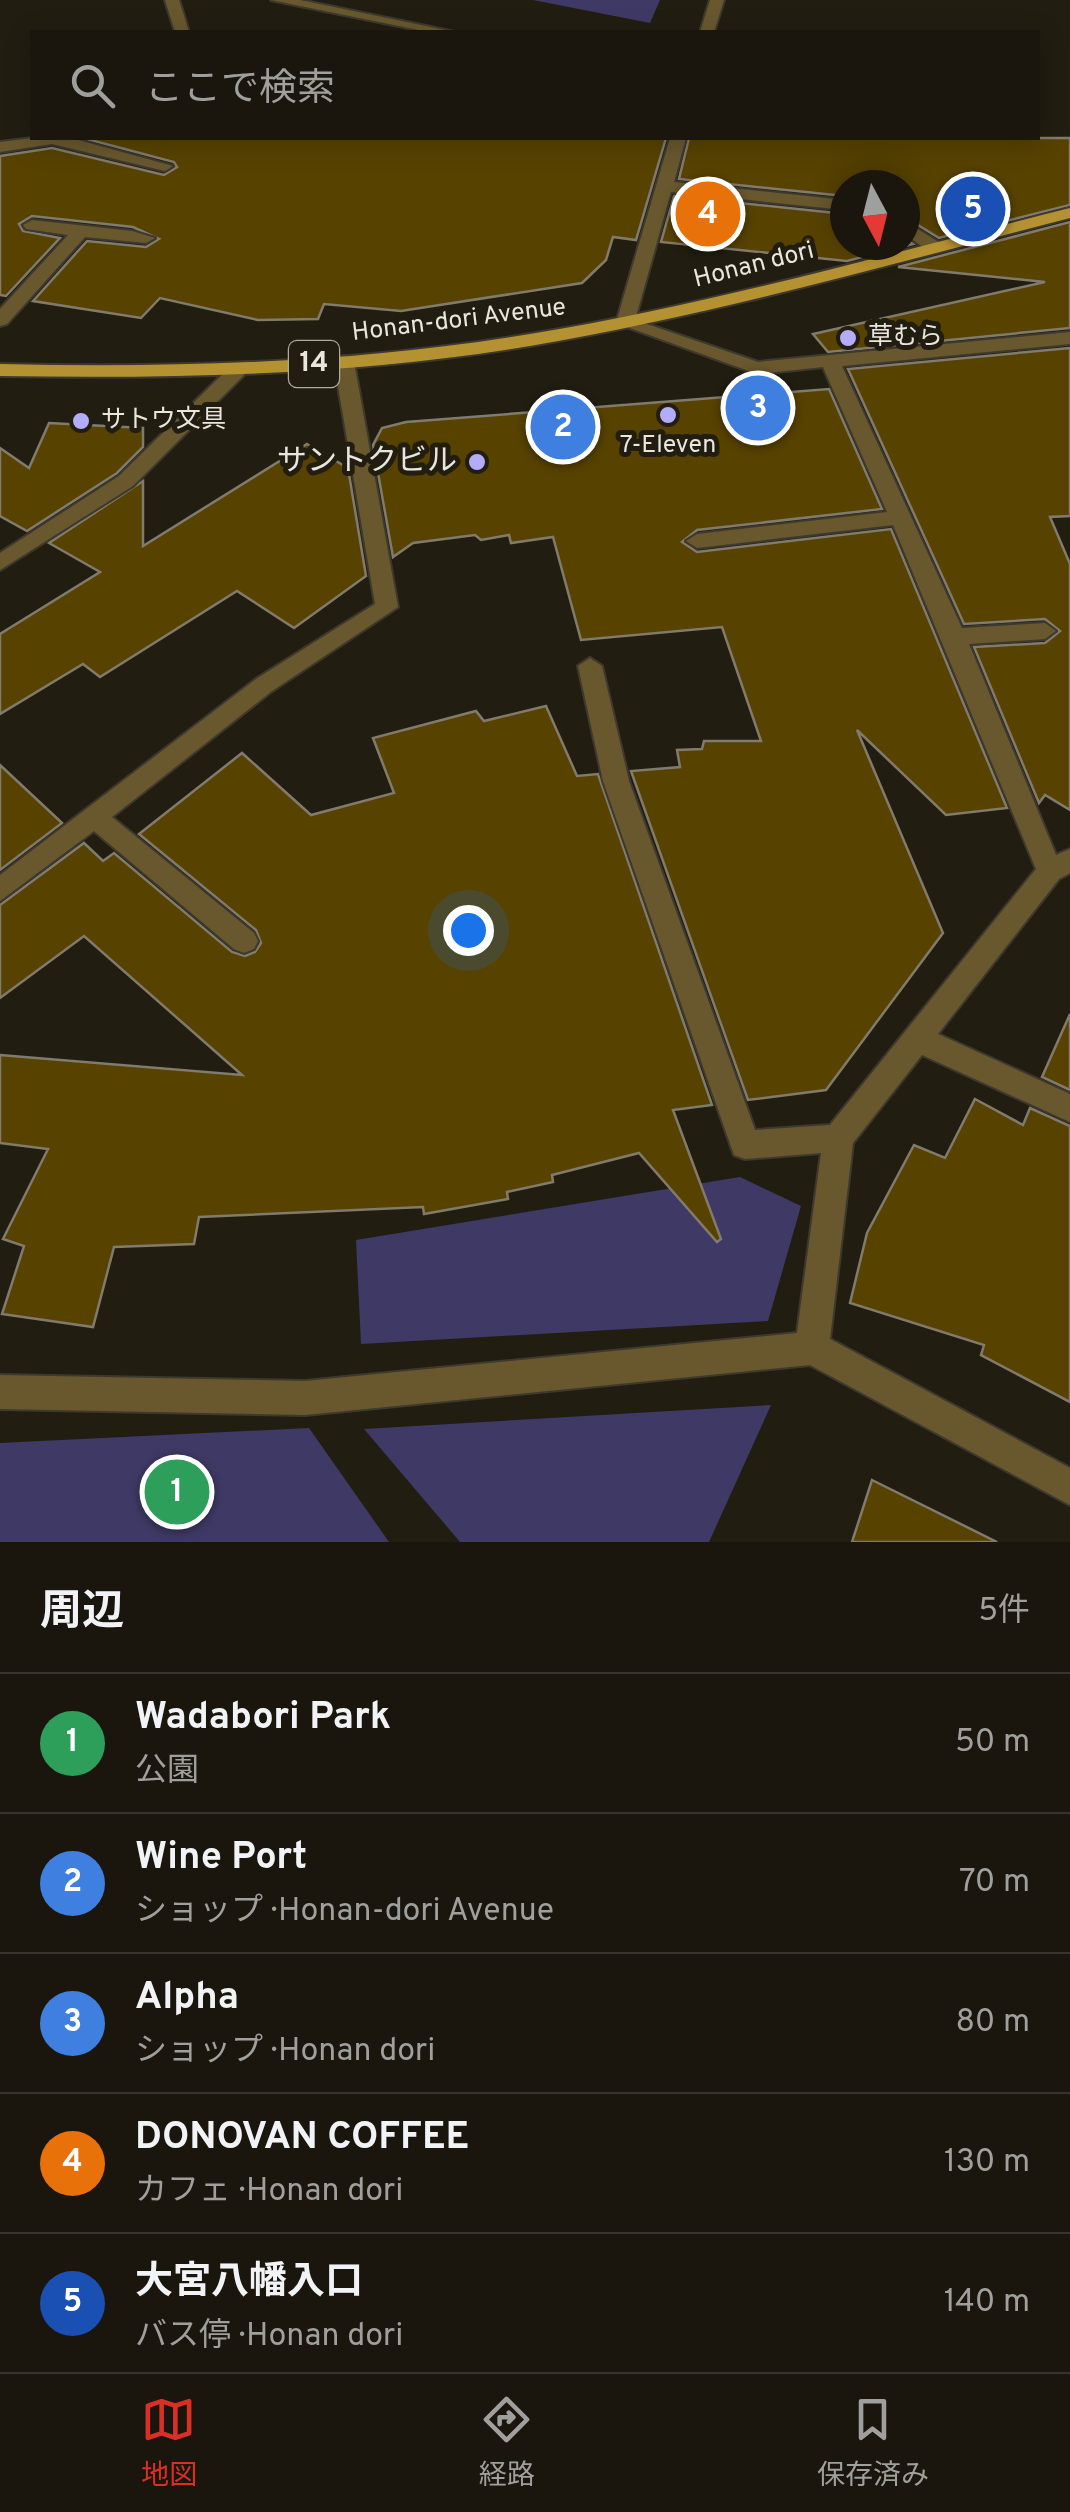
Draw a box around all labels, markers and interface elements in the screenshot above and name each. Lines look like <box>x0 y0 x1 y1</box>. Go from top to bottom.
search box <box>30 30 1040 140</box>
icon: search <box>65 58 120 113</box>
text: ここで検索 <box>145 66 335 115</box>
north arrow <box>830 170 920 260</box>
pin: 5 <box>940 172 1006 246</box>
pin: 4 <box>676 176 740 252</box>
street label: Honan dori <box>691 236 817 296</box>
street label: Honan-dori Avenue <box>350 292 568 350</box>
place label: 草むら <box>868 322 943 354</box>
marker: 草むら <box>837 327 859 349</box>
road number: 14 <box>289 341 339 387</box>
pin: 3 <box>726 370 790 446</box>
pin: 2 <box>530 390 596 464</box>
marker: 7-Eleven <box>657 404 679 426</box>
place label: サトウ文具 <box>101 405 226 437</box>
marker: サトウ文具 <box>70 410 92 432</box>
place label: 7-Eleven <box>620 430 716 462</box>
place label: サントクビル <box>277 444 457 481</box>
marker: サントクビル <box>466 451 488 473</box>
your location <box>443 905 494 956</box>
pin: 1 <box>144 1454 210 1530</box>
text: 周辺 <box>40 1587 124 1640</box>
text: 5件 <box>978 1592 1030 1632</box>
text: Wadabori Park <box>135 1694 391 1743</box>
text: 1 <box>66 1723 79 1763</box>
text: 50 m <box>955 1723 1030 1763</box>
text: 公園 <box>135 1752 199 1792</box>
text: Wine Port <box>135 1834 307 1883</box>
text: 2 <box>63 1863 82 1903</box>
text: 70 m <box>959 1863 1030 1903</box>
text: ショップ · Honan-dori Avenue <box>135 1892 554 1932</box>
text: Alpha <box>135 1974 239 2023</box>
text: 3 <box>63 2003 82 2043</box>
text: 80 m <box>956 2003 1030 2043</box>
text: ショップ · Honan dori <box>135 2032 435 2072</box>
text: DONOVAN COFFEE <box>135 2114 469 2163</box>
text: 4 <box>62 2143 83 2183</box>
text: 130 m <box>944 2143 1030 2183</box>
text: カフェ · Honan dori <box>135 2172 403 2212</box>
text: 大宮八幡入口 <box>135 2259 363 2308</box>
text: 5 <box>63 2283 82 2323</box>
text: 140 m <box>944 2283 1030 2323</box>
text: バス停 · Honan dori <box>135 2317 403 2357</box>
tab: 地図 <box>141 2392 197 2495</box>
tab: 経路 <box>479 2392 535 2495</box>
tab: 保存済み <box>817 2392 929 2495</box>

